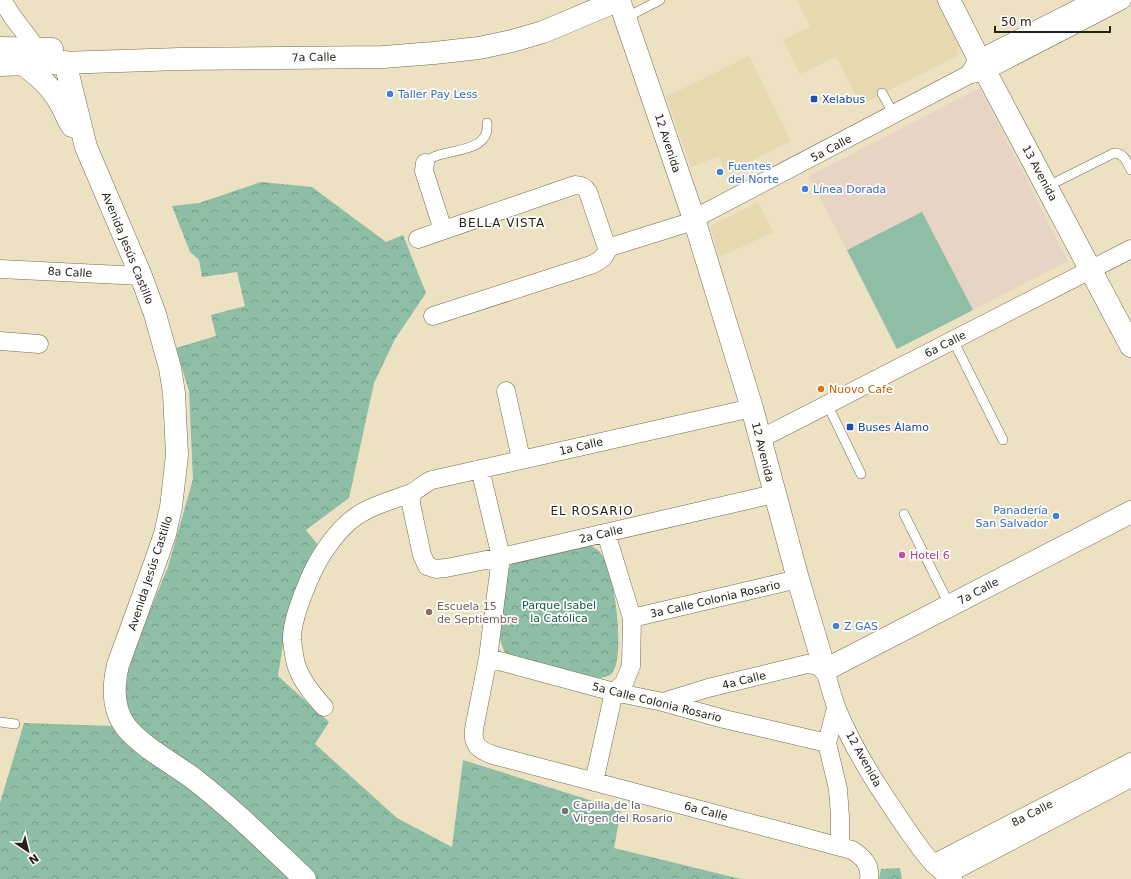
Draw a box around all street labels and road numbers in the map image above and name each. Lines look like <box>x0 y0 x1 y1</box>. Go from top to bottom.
street label: 7a Calle <box>292 51 337 64</box>
street label: 12 Avenida <box>652 112 683 174</box>
street label: 5a Calle <box>809 132 854 165</box>
street label: 13 Avenida <box>1019 143 1060 203</box>
street label: Avenida Jesús Castillo <box>99 190 156 306</box>
street label: 8a Calle <box>47 265 93 280</box>
street label: 6a Calle <box>922 328 968 360</box>
street label: 12 Avenida <box>749 421 776 483</box>
street label: 1a Calle <box>558 435 604 458</box>
street label: Avenida Jesús Castillo <box>126 514 175 632</box>
street label: 2a Calle <box>578 523 624 546</box>
street label: 7a Calle <box>956 575 1001 608</box>
street label: 3a Calle Colonia Rosario <box>649 578 782 621</box>
street label: 4a Calle <box>721 669 768 692</box>
street label: 5a Calle Colonia Rosario <box>591 680 723 725</box>
street label: 12 Avenida <box>843 729 884 789</box>
street label: 8a Calle <box>1009 797 1055 829</box>
street label: 6a Calle <box>683 799 729 824</box>

